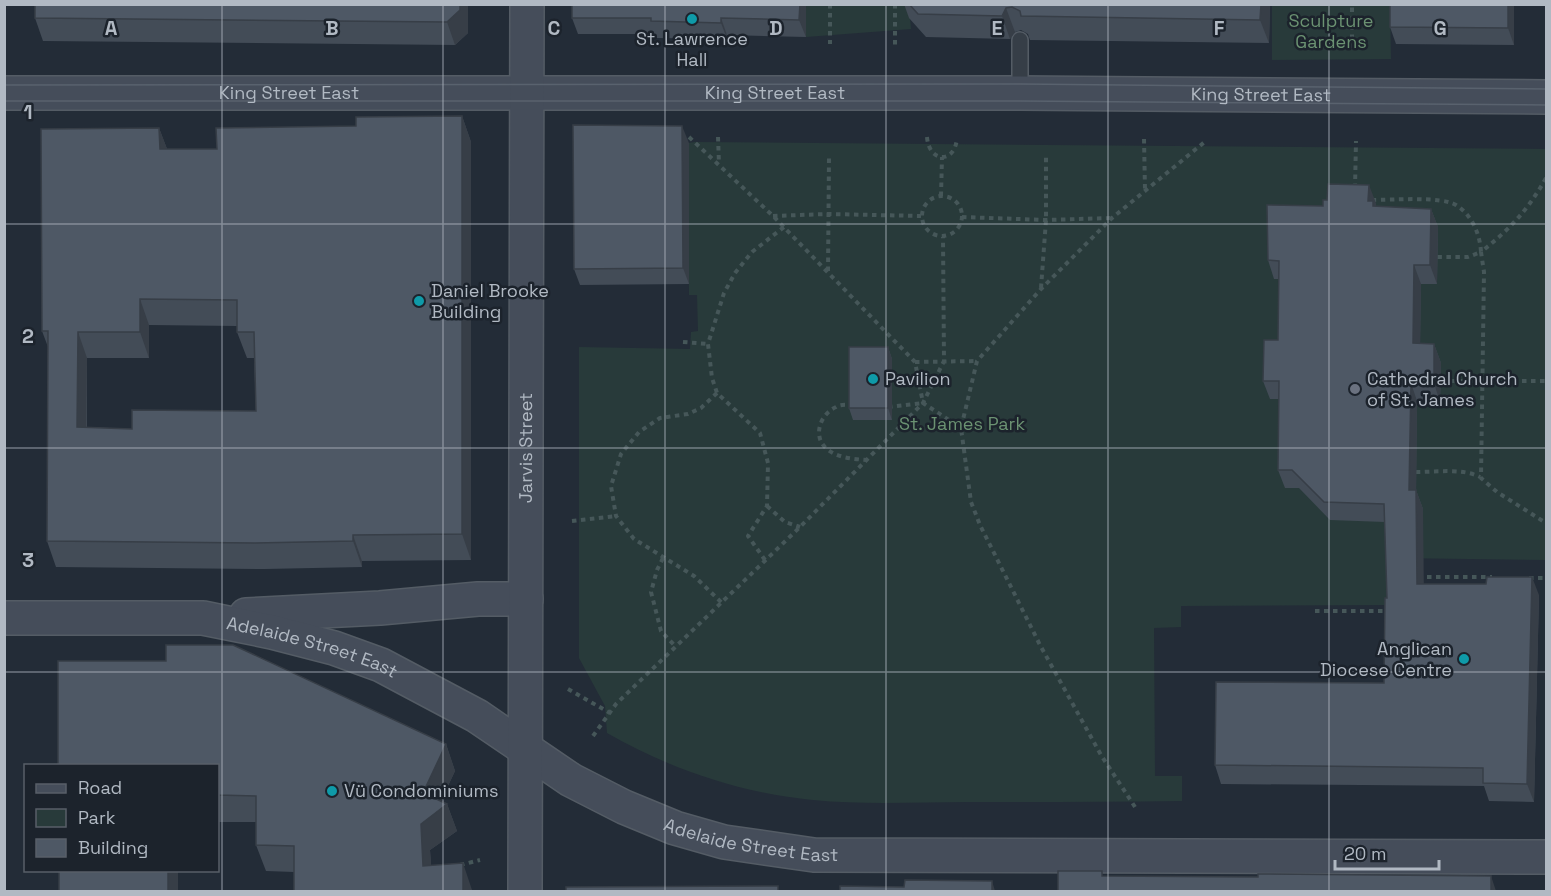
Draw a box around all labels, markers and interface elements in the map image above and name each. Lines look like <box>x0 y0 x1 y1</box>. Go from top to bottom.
park label: Sculpture Gardens <box>1289 9 1373 53</box>
marker: St. Lawrence Hall <box>685 12 699 26</box>
text: A <box>105 15 118 41</box>
text: B <box>325 15 339 41</box>
text: C <box>548 15 561 41</box>
text: D <box>769 15 783 41</box>
text: E <box>991 15 1003 41</box>
text: F <box>1214 15 1225 41</box>
text: G <box>1433 15 1447 41</box>
place label: St. Lawrence Hall <box>636 27 748 71</box>
street label: King Street East <box>219 81 359 104</box>
street label: King Street East <box>705 81 845 104</box>
street label: King Street East <box>1191 82 1331 106</box>
text: 1 <box>23 99 33 125</box>
place label: Daniel Brooke Building <box>431 279 549 323</box>
marker: Daniel Brooke Building <box>412 294 426 308</box>
text: 2 <box>22 323 34 349</box>
place label: Pavilion <box>885 367 951 390</box>
place label: Cathedral Church of St. James <box>1367 367 1517 411</box>
marker: Pavilion <box>866 372 880 386</box>
marker: Cathedral Church of St. James <box>1348 382 1362 396</box>
street label: Jarvis Street <box>514 393 537 503</box>
park label: St. James Park <box>899 412 1025 435</box>
text: 3 <box>22 547 34 573</box>
street label: Adelaide Street East <box>225 611 402 683</box>
place label: Anglican Diocese Centre <box>1320 637 1452 681</box>
marker: Anglican Diocese Centre <box>1457 652 1471 666</box>
legend <box>24 764 219 872</box>
text: Road <box>78 776 122 799</box>
place label: Vü Condominiums <box>344 779 498 802</box>
marker: Vü Condominiums <box>325 784 339 798</box>
text: Park <box>78 806 116 829</box>
street label: Adelaide Street East <box>661 813 838 866</box>
scale bar <box>1335 833 1438 871</box>
text: Building <box>78 836 148 859</box>
text: 20 m <box>1344 842 1387 865</box>

